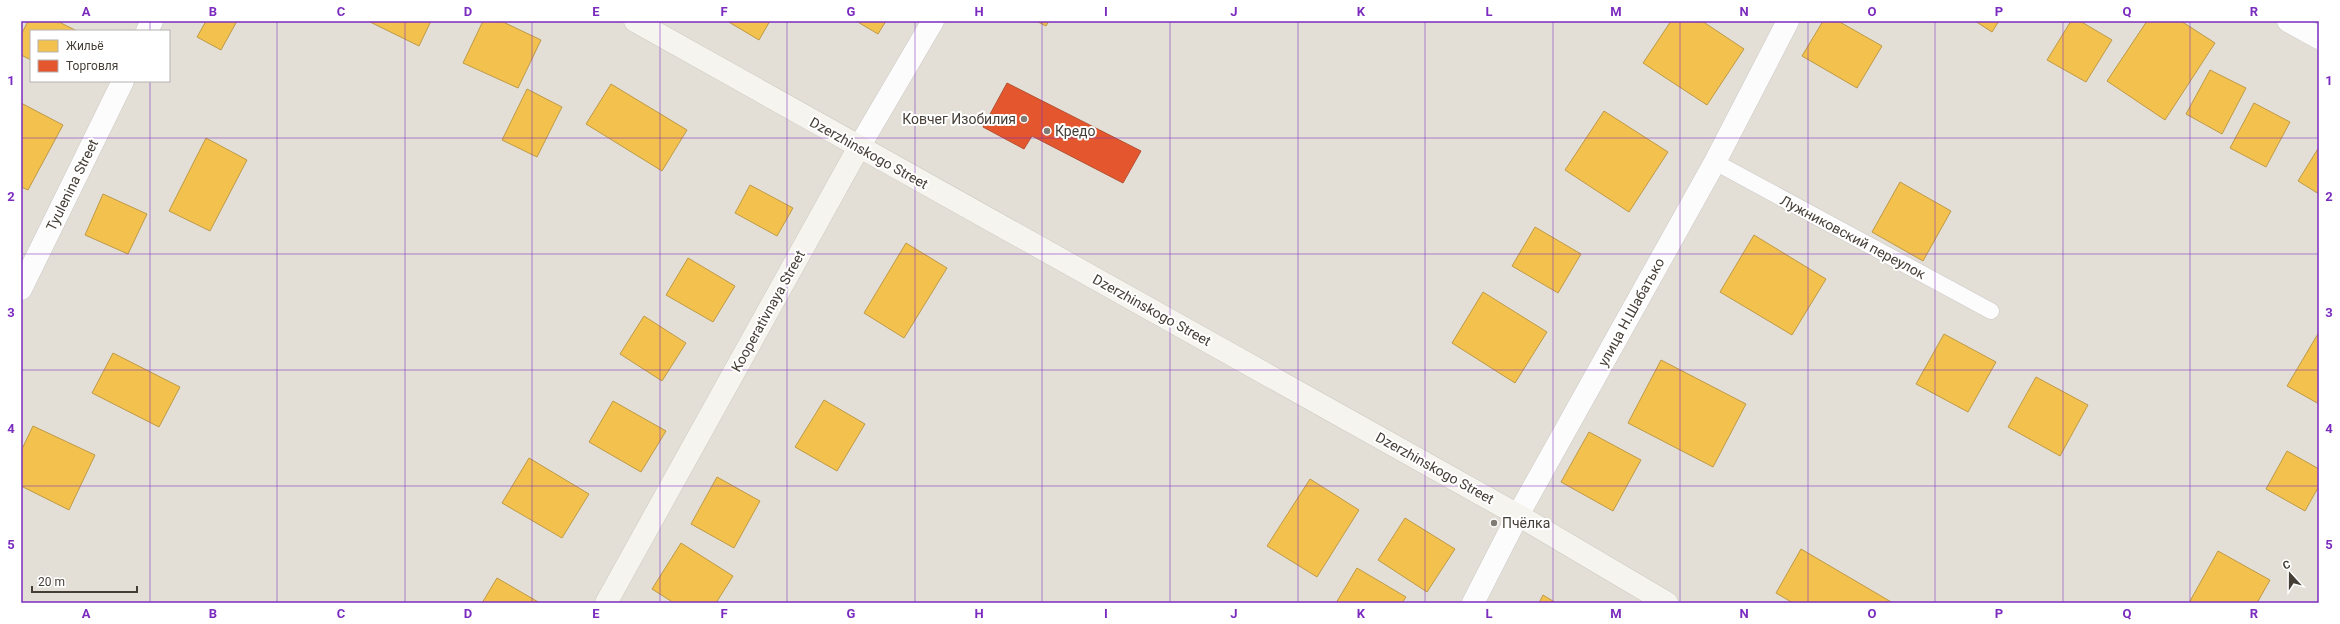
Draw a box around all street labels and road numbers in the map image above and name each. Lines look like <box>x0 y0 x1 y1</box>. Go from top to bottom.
street label: Dzerzhinskogo Street <box>807 114 931 192</box>
street label: Tyulenina Street <box>43 136 101 233</box>
street label: Лужниковский переулок <box>1778 192 1929 282</box>
street label: Kooperativnaya Street <box>728 247 808 375</box>
street label: улица Н.Шабатько <box>1595 255 1667 369</box>
street label: Dzerzhinskogo Street <box>1090 271 1214 349</box>
street label: Dzerzhinskogo Street <box>1373 429 1497 507</box>

